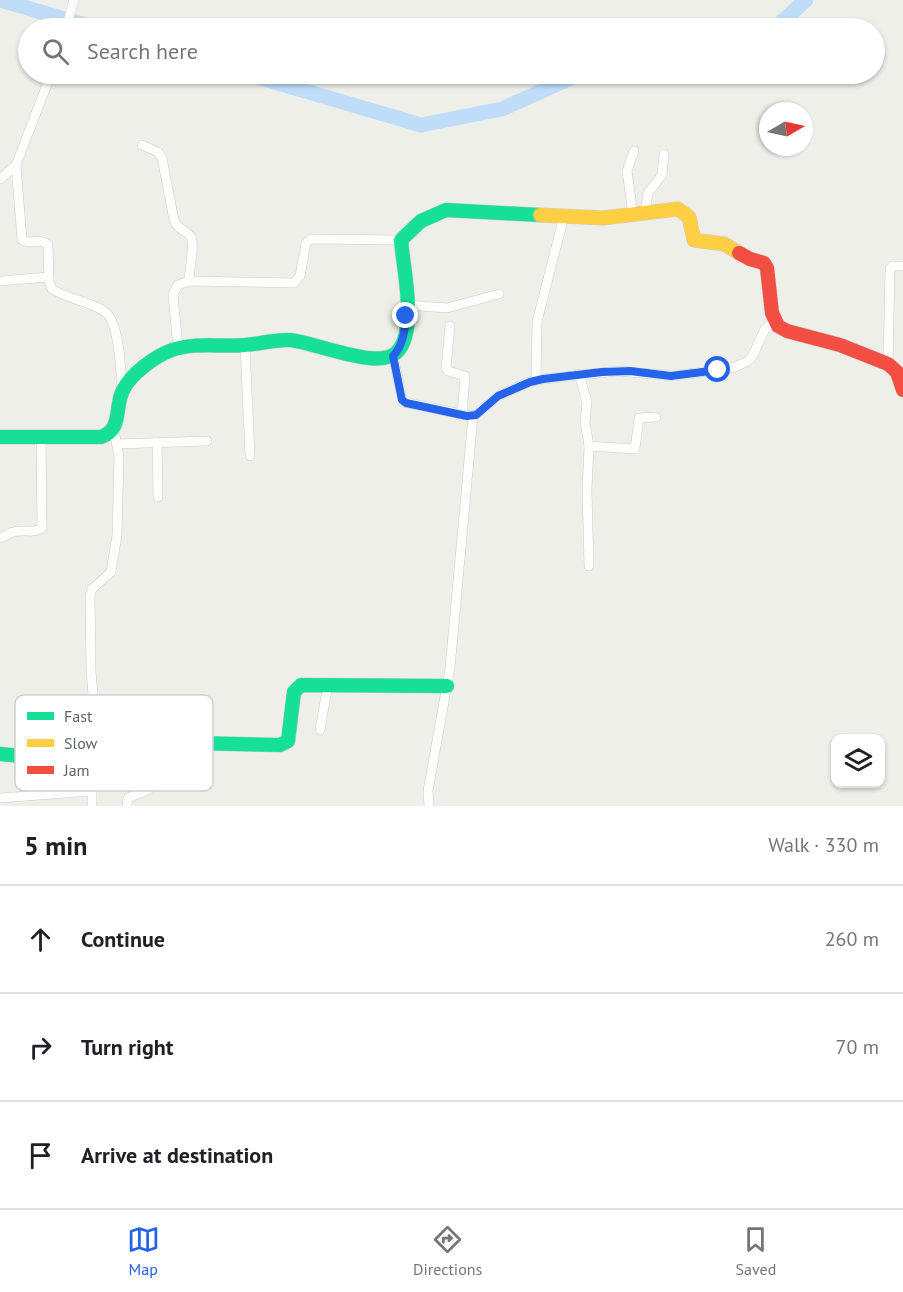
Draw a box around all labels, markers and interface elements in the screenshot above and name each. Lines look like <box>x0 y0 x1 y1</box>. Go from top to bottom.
search box <box>18 18 885 84</box>
icon: search <box>39 35 72 68</box>
text: Search here <box>87 37 198 65</box>
north arrow <box>759 102 813 156</box>
route end <box>392 302 418 328</box>
route start <box>704 356 730 382</box>
legend <box>15 695 213 791</box>
text: Fast <box>64 706 93 726</box>
text: Slow <box>64 733 98 753</box>
map controls <box>831 734 885 788</box>
button: layers <box>831 734 885 788</box>
text: Jam <box>63 760 90 780</box>
text: 5 min <box>24 829 87 862</box>
text: Walk · 330 m <box>768 832 879 858</box>
icon: ahead <box>24 923 57 956</box>
text: Continue <box>81 925 165 953</box>
text: 260 m <box>825 926 879 952</box>
icon: right <box>24 1031 57 1064</box>
text: Turn right <box>81 1033 173 1061</box>
text: 70 m <box>836 1034 879 1060</box>
icon: arrive <box>24 1139 57 1172</box>
text: Arrive at destination <box>81 1141 273 1169</box>
tab: Map <box>127 1223 160 1279</box>
tab: Directions <box>413 1223 482 1279</box>
tab: Saved <box>736 1223 776 1279</box>

